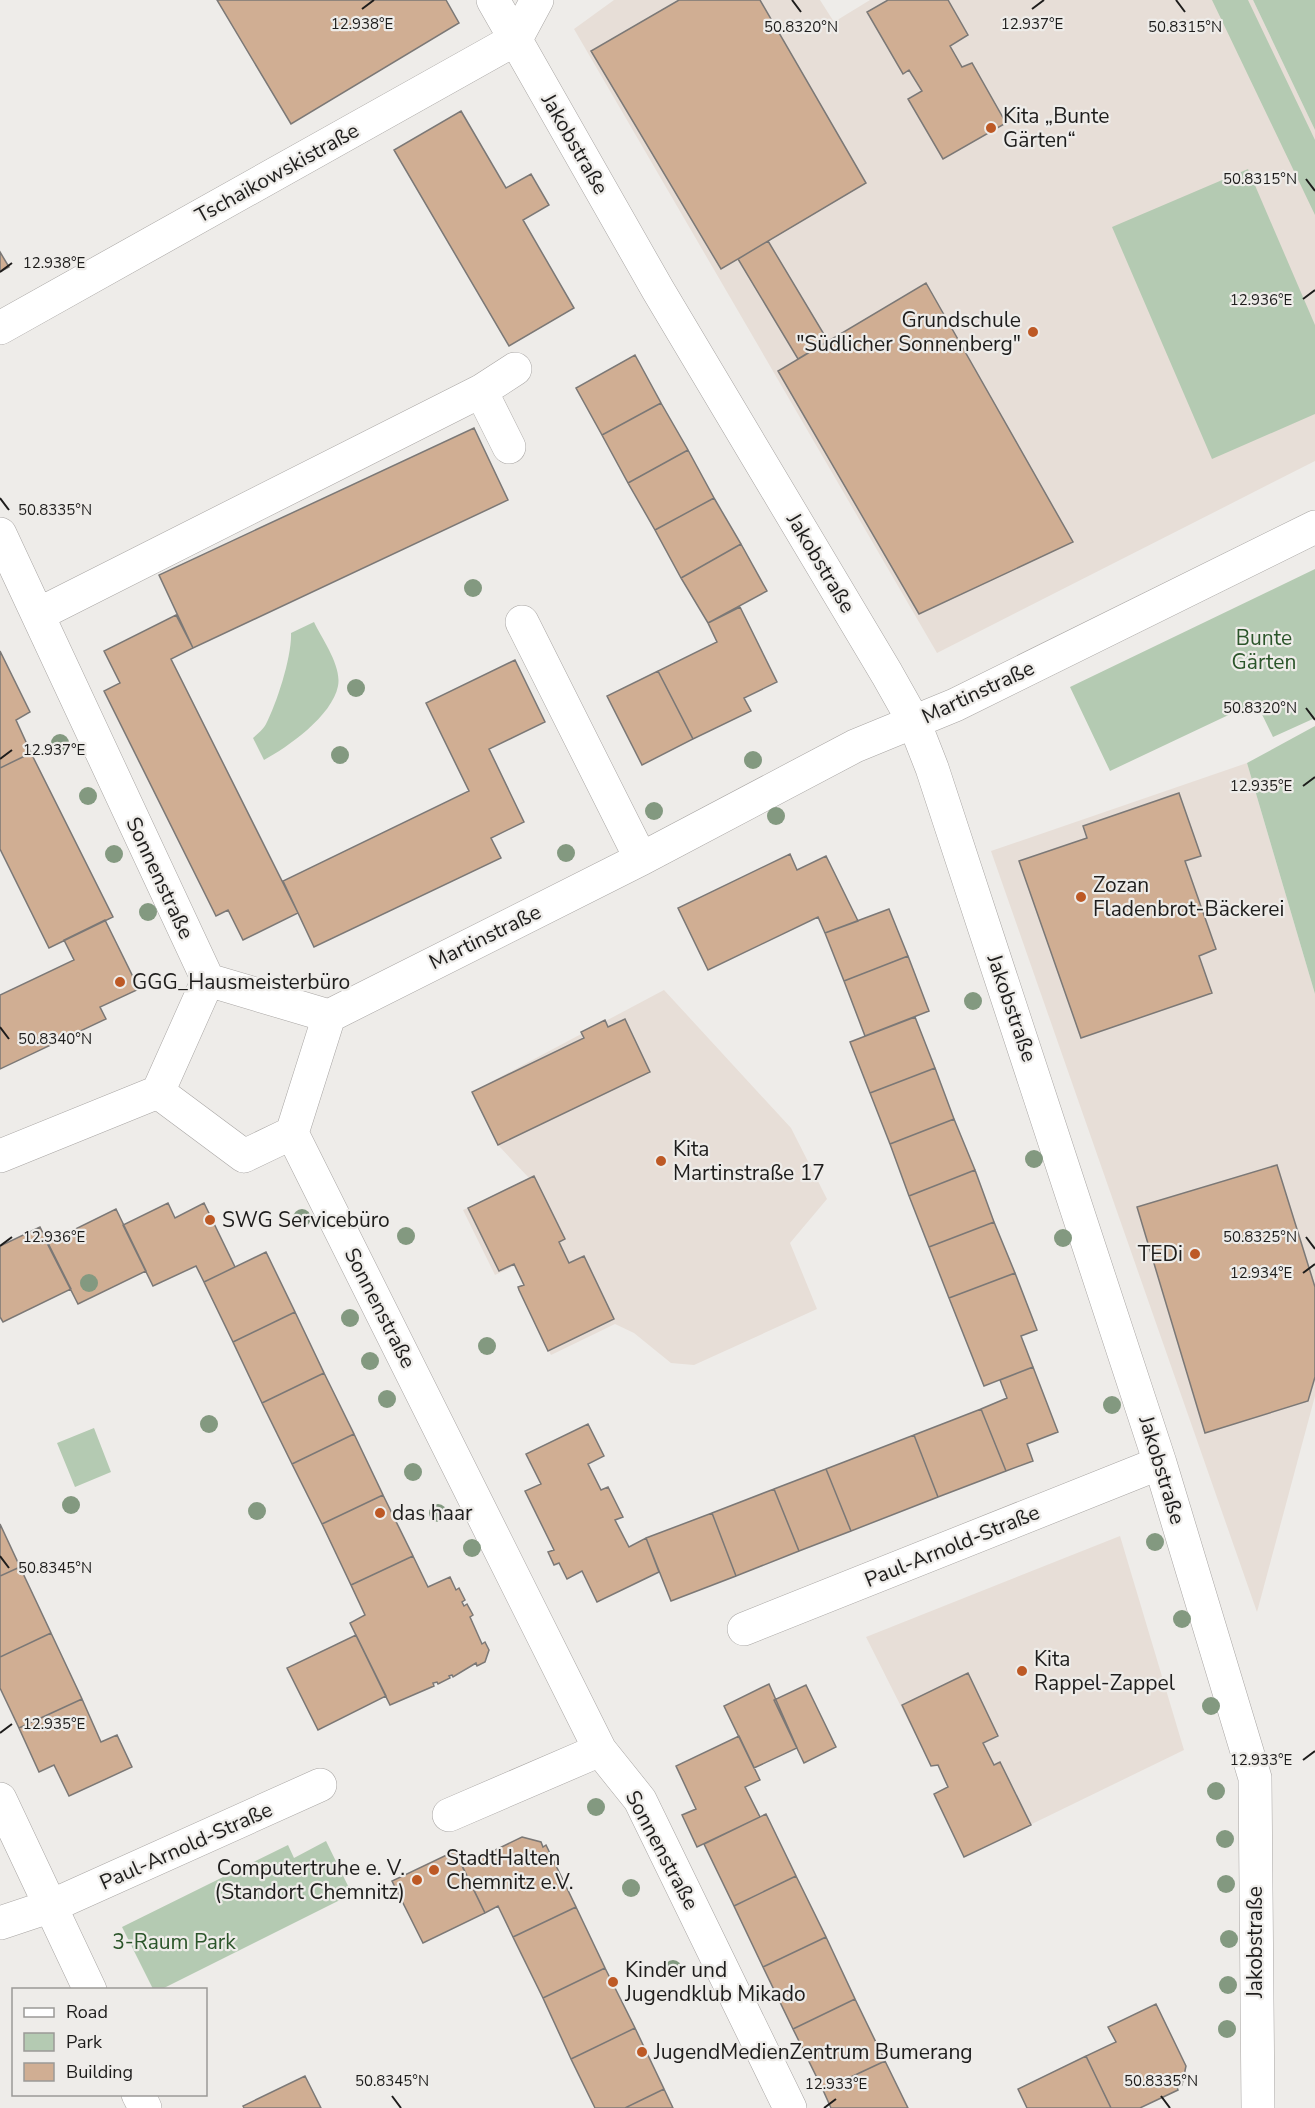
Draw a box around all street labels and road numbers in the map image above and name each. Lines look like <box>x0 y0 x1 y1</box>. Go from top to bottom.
street label: Jakobstraße <box>534 88 615 200</box>
street label: Tschaikowskistraße <box>190 116 364 230</box>
street label: Jakobstraße <box>780 507 862 618</box>
street label: Martinstraße <box>917 654 1039 730</box>
street label: Sonnenstraße <box>120 812 200 944</box>
street label: Martinstraße <box>424 898 546 976</box>
street label: Jakobstraße <box>980 950 1043 1066</box>
street label: Sonnenstraße <box>338 1243 422 1373</box>
street label: Jakobstraße <box>1132 1411 1192 1528</box>
street label: Paul-Arnold-Straße <box>860 1498 1044 1594</box>
street label: Sonnenstraße <box>619 1785 705 1915</box>
street label: Paul-Arnold-Straße <box>95 1795 277 1897</box>
street label: Jakobstraße <box>1241 1886 1269 1999</box>

